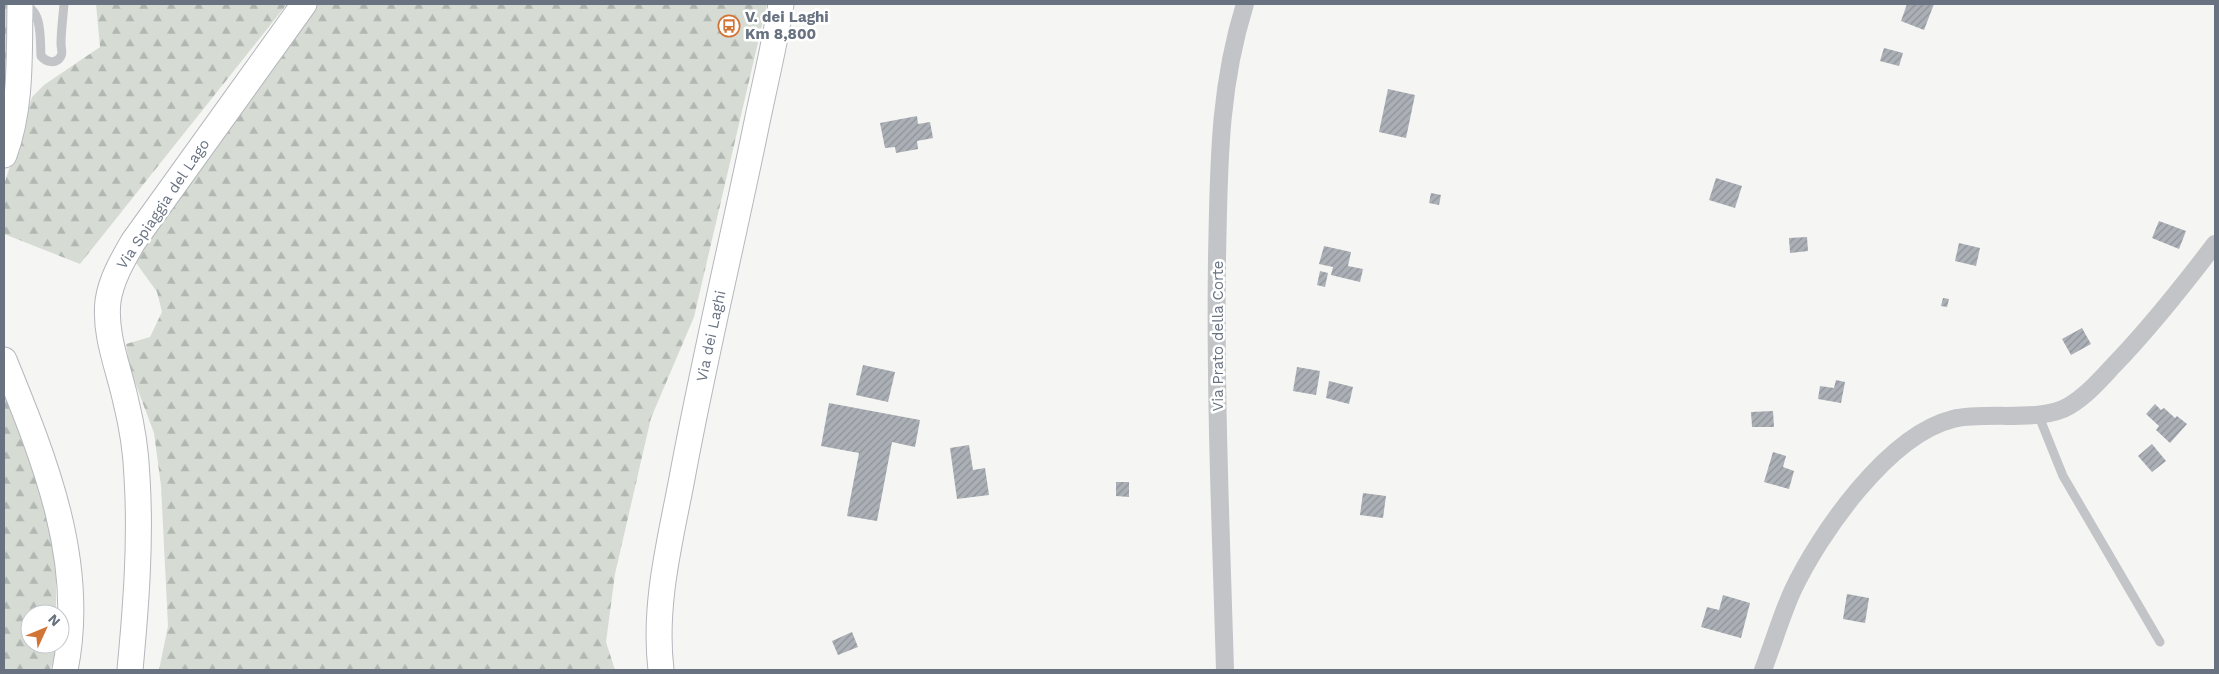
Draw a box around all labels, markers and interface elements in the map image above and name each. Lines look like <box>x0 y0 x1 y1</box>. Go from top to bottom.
place label: V. dei Laghi Km 8,800 <box>745 8 829 43</box>
bus stop icon: V. dei Laghi Km 8,800 <box>717 14 741 38</box>
street label: Via Spiaggia del Lago <box>113 135 213 273</box>
street label: Via Prato della Corte <box>1209 260 1227 412</box>
street label: Via dei Laghi <box>693 289 729 383</box>
north arrow <box>20 604 70 654</box>
text: N <box>45 611 64 629</box>

